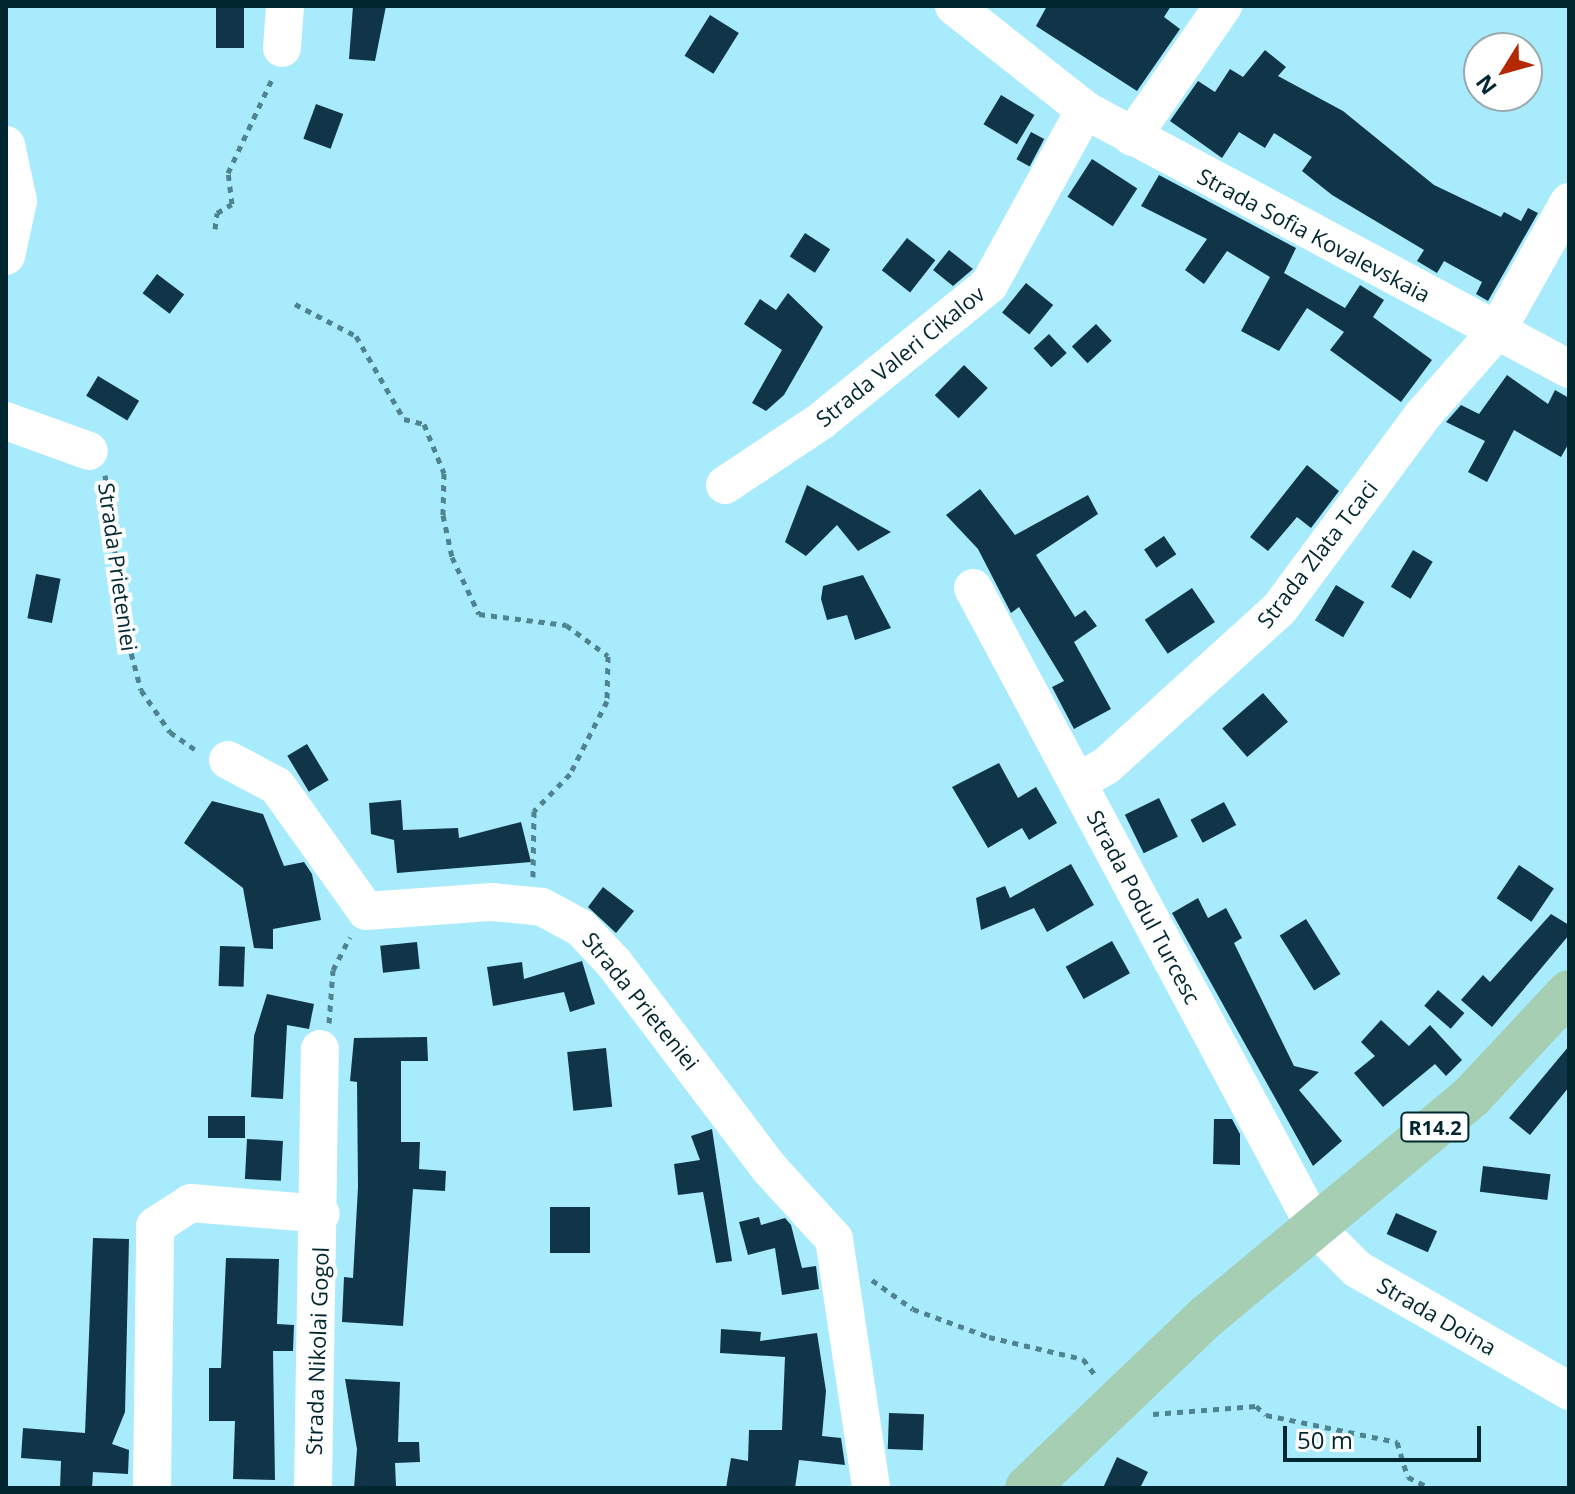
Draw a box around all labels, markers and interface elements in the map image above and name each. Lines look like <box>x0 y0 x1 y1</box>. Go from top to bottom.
north arrow <box>1463 32 1543 112</box>
text: N <box>1468 69 1503 101</box>
street label: Strada Sofia Kovalevskaia <box>1193 162 1435 308</box>
street label: Strada Valeri Cikalov <box>810 280 990 432</box>
street label: Strada Zlata Tcaci <box>1251 475 1383 633</box>
street label: Strada Prieteniei <box>93 481 143 653</box>
street label: Strada Podul Turcesc <box>1082 806 1206 1008</box>
street label: Strada Prieteniei <box>577 927 705 1075</box>
road number: R14.2 <box>1399 1111 1471 1143</box>
street label: Strada Nikolai Gogol <box>300 1246 334 1456</box>
street label: Strada Doina <box>1373 1271 1501 1361</box>
scale bar <box>1287 1410 1485 1460</box>
text: 50 m <box>1297 1423 1353 1456</box>

